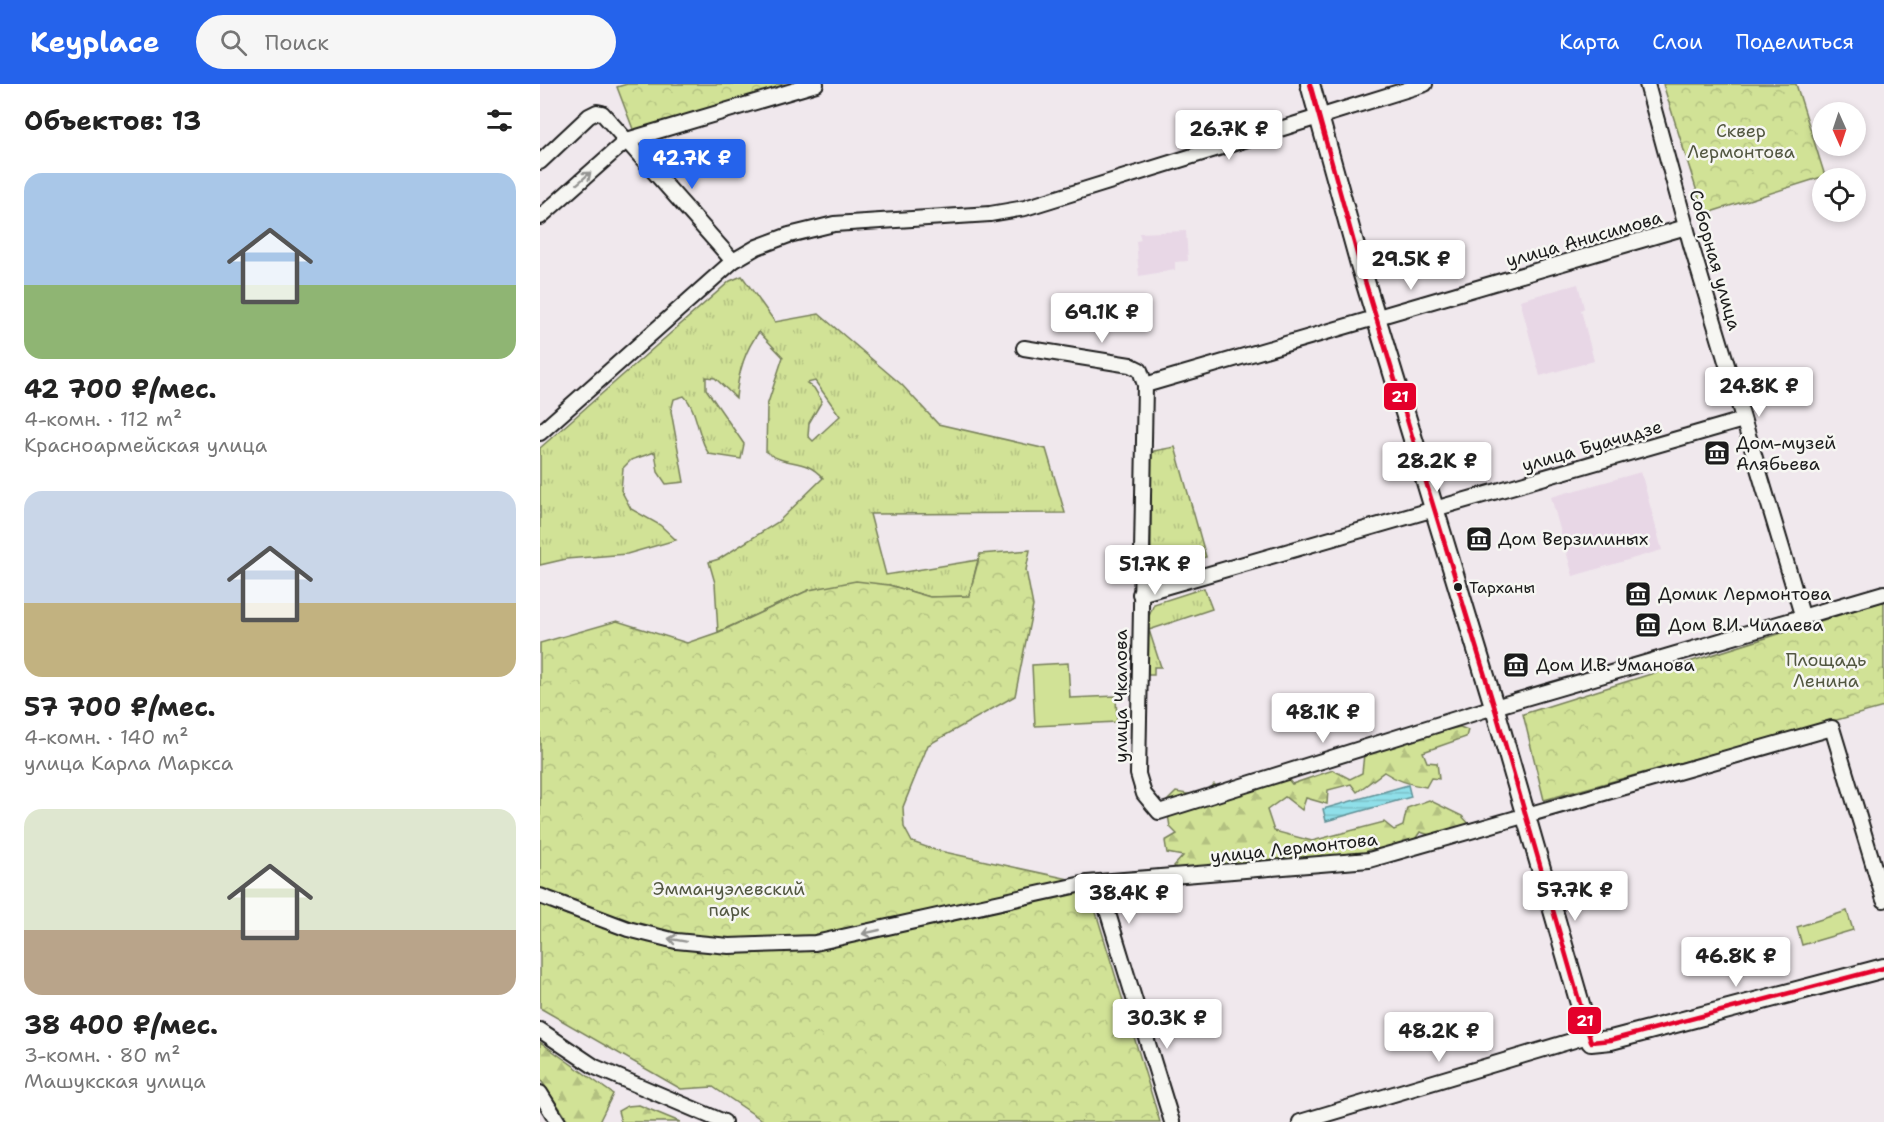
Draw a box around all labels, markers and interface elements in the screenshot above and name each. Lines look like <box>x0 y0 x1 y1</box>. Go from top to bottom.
search box <box>196 15 616 69</box>
text: Keyplace <box>30 23 160 61</box>
icon: search <box>217 26 250 59</box>
text: Поиск <box>265 28 329 57</box>
text: Карта <box>1559 28 1619 56</box>
text: Слои <box>1652 28 1703 56</box>
text: Поделиться <box>1736 28 1854 56</box>
north arrow <box>1812 102 1866 156</box>
map controls <box>1812 102 1866 222</box>
text: Объектов: 13 <box>24 103 201 138</box>
icon: filters <box>483 104 516 137</box>
pin: 26.7K ₽ <box>1174 110 1284 161</box>
text: 26.7K ₽ <box>1189 116 1269 142</box>
park label: Сквер Лермонтова <box>1687 119 1795 164</box>
pin: 42.7K ₽ <box>637 139 747 190</box>
text: 42.7K ₽ <box>653 145 731 171</box>
button: locate <box>1812 168 1866 222</box>
one-way arrow <box>576 171 591 185</box>
street label: Соборная улица <box>1683 187 1747 333</box>
street label: улица Анисимова <box>1503 205 1665 273</box>
icon: home <box>216 212 324 320</box>
pin: 29.5K ₽ <box>1356 240 1466 291</box>
text: 29.5K ₽ <box>1371 246 1451 272</box>
pin: 69.1K ₽ <box>1047 293 1157 344</box>
text: 69.1K ₽ <box>1065 299 1139 325</box>
pin: 24.8K ₽ <box>1704 367 1814 418</box>
text: 42 700 ₽/мес. <box>24 371 217 406</box>
text: 24.8K ₽ <box>1719 373 1799 399</box>
line badge: 21 <box>1383 382 1417 411</box>
text: 21 <box>1391 386 1409 407</box>
text: 4-комн. · 112 m² <box>24 406 182 432</box>
street label: улица Буачидзе <box>1519 414 1665 478</box>
place label: Дом-музей Алябьева <box>1736 431 1836 476</box>
text: Красноармейская улица <box>24 432 267 458</box>
museum icon: Дом-музей Алябьева <box>1702 438 1732 468</box>
pin: 28.2K ₽ <box>1382 442 1492 493</box>
text: 28.2K ₽ <box>1396 448 1478 474</box>
museum icon: Дом Верзилиных <box>1464 524 1494 554</box>
place label: Дом Верзилиных <box>1498 527 1649 551</box>
icon: home <box>216 530 324 638</box>
pin: 51.7K ₽ <box>1100 545 1210 596</box>
text: 51.7K ₽ <box>1119 551 1191 577</box>
place label: Тарханы <box>1469 577 1535 598</box>
museum icon: Домик Лермонтова <box>1623 579 1653 609</box>
marker: Тарханы <box>1452 581 1464 593</box>
place label: Домик Лермонтова <box>1658 582 1831 606</box>
museum icon: Дом В.И. Чилаева <box>1633 610 1663 640</box>
place label: Дом В.И. Чилаева <box>1668 613 1824 637</box>
street label: улица Чкалова <box>1109 629 1133 763</box>
park label: Площадь Ленина <box>1786 648 1866 693</box>
museum icon: Дом И.В. Уманова <box>1501 650 1531 680</box>
place label: Дом И.В. Уманова <box>1536 653 1695 677</box>
text: 57 700 ₽/мес. <box>24 689 216 724</box>
pin: 48.1K ₽ <box>1268 693 1378 744</box>
text: 48.1K ₽ <box>1286 699 1360 725</box>
text: 4-комн. · 140 m² <box>24 724 188 750</box>
text: улица Карла Маркса <box>24 750 233 776</box>
street label: улица Лермонтова <box>1209 827 1379 869</box>
icon: home <box>216 848 324 956</box>
pin: 57.7K ₽ <box>1520 871 1630 922</box>
pin: 38.4K ₽ <box>1074 874 1184 925</box>
park label: Эммануэлевский парк <box>653 877 805 922</box>
text: 57.7K ₽ <box>1537 877 1613 903</box>
text: 38.4K ₽ <box>1089 880 1169 906</box>
one-way arrow <box>861 926 880 938</box>
one-way arrow <box>668 934 688 945</box>
pin: 46.8K ₽ <box>1681 937 1791 988</box>
text: 46.8K ₽ <box>1695 943 1777 969</box>
pin: 30.3K ₽ <box>1112 999 1222 1050</box>
text: 30.3K ₽ <box>1127 1005 1207 1031</box>
line badge: 21 <box>1567 1006 1602 1035</box>
text: 38 400 ₽/мес. <box>24 1007 218 1042</box>
text: 21 <box>1576 1010 1594 1031</box>
pin: 48.2K ₽ <box>1384 1012 1494 1063</box>
text: 48.2K ₽ <box>1398 1018 1480 1044</box>
text: 3-комн. · 80 m² <box>24 1042 180 1068</box>
text: Машукская улица <box>24 1068 206 1094</box>

